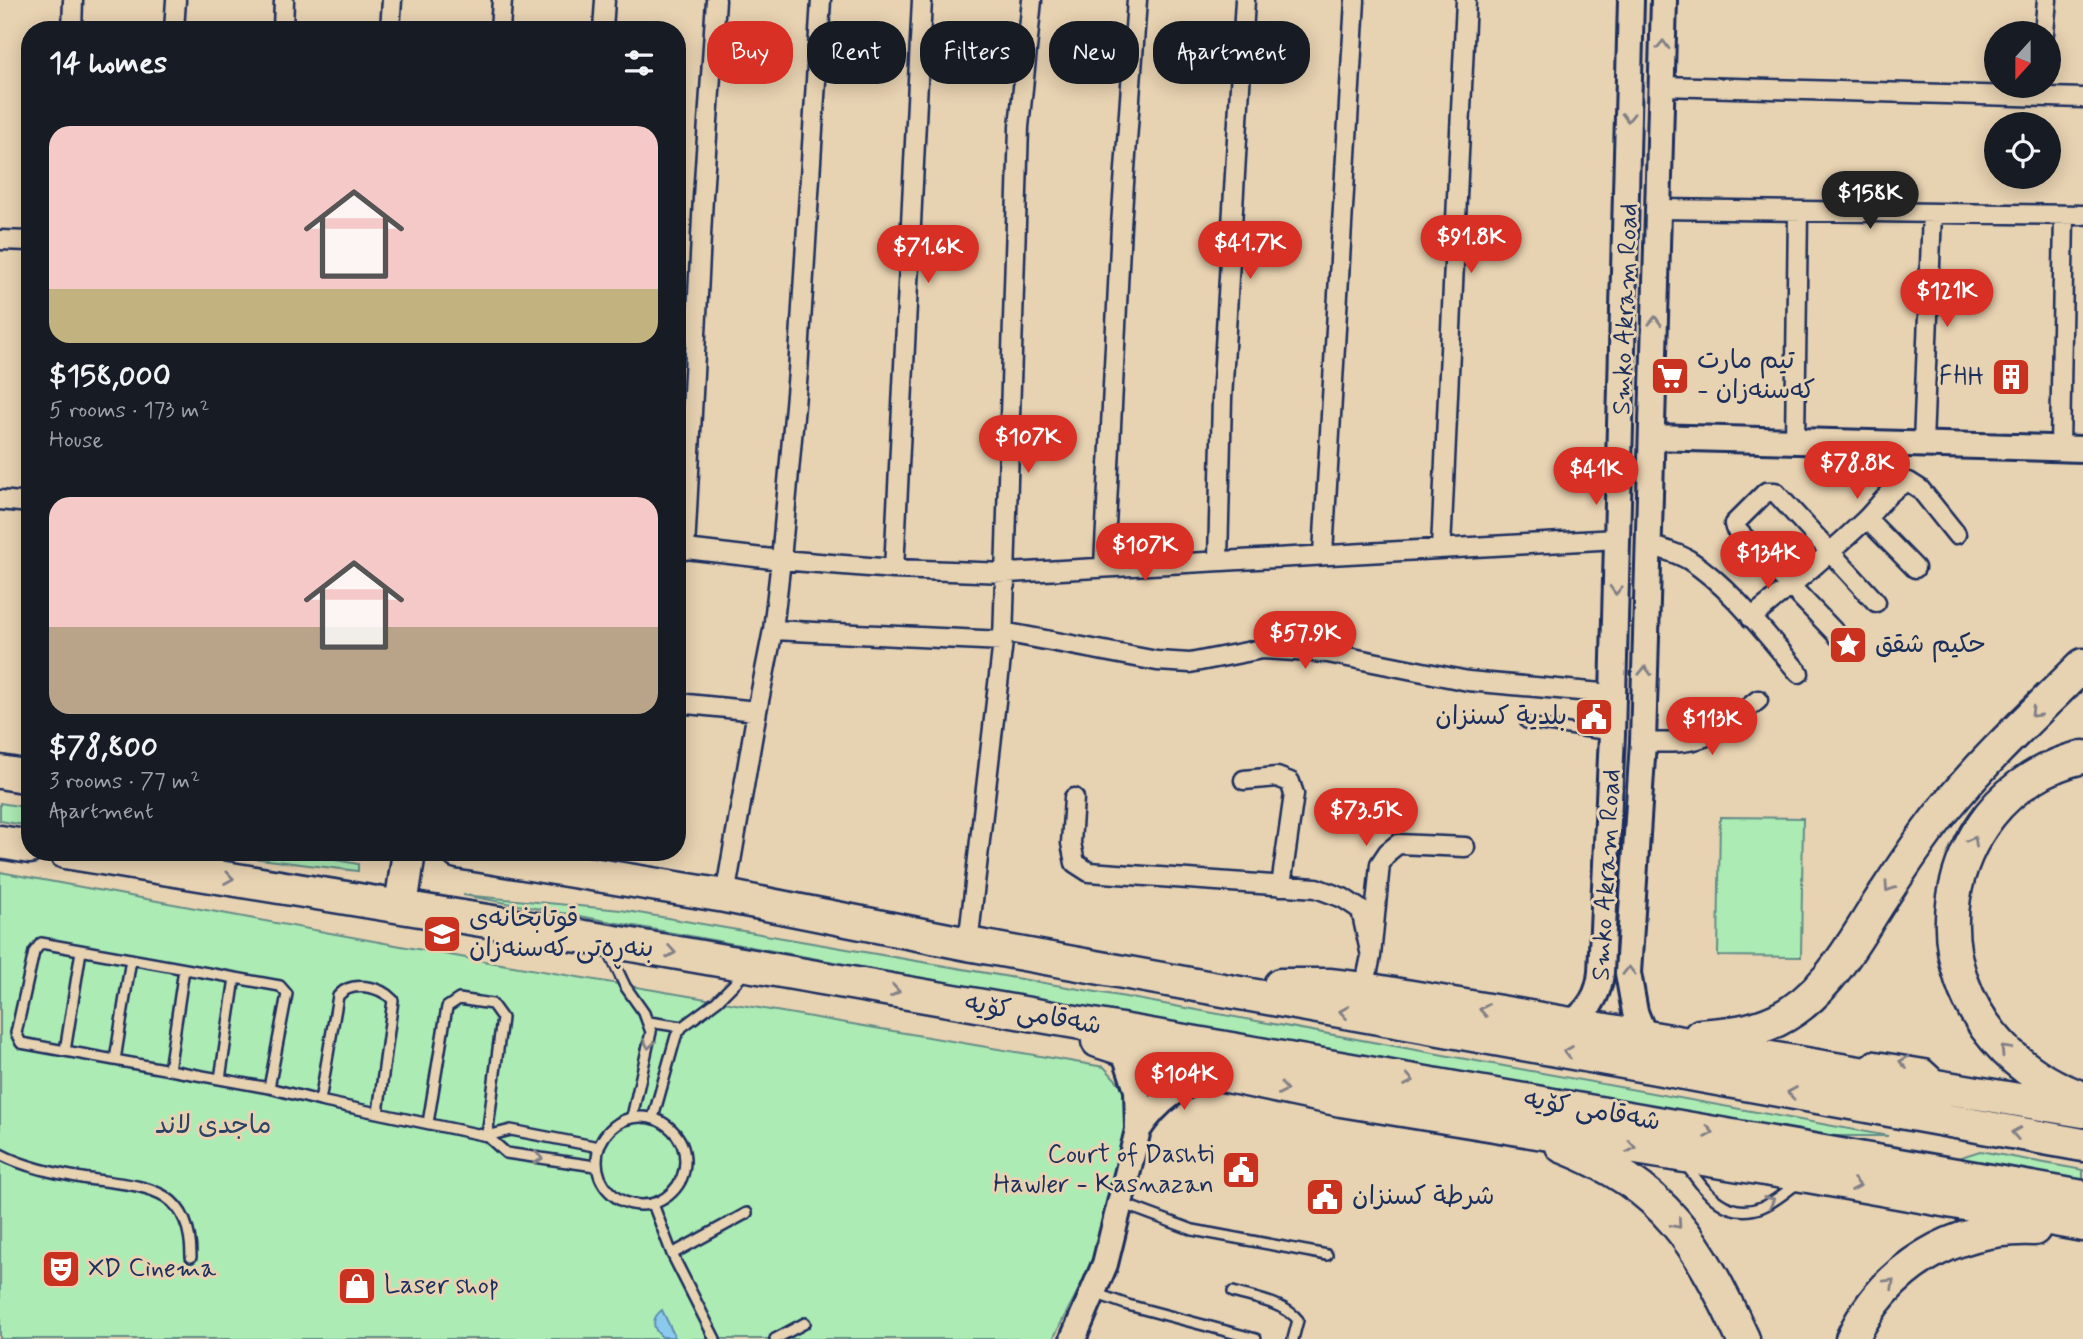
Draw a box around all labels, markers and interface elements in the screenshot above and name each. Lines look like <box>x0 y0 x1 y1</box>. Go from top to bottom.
chip: Buy <box>707 21 793 84</box>
chip: Rent <box>807 21 906 84</box>
chip: Filters <box>920 21 1035 84</box>
chip: New <box>1049 21 1139 84</box>
chip: Apartment <box>1153 21 1310 84</box>
north arrow <box>1984 21 2062 98</box>
map controls <box>1984 21 2061 189</box>
one-way arrow <box>1655 39 1670 50</box>
text: 14 homes <box>49 44 167 83</box>
icon: filters <box>620 44 658 82</box>
one-way arrow <box>1621 112 1636 123</box>
button: locate <box>1984 112 2061 189</box>
icon: home <box>291 171 417 297</box>
pin: $158K <box>1821 172 1919 231</box>
text: $158K <box>1838 179 1902 209</box>
street label: Smko Akram Road <box>1605 202 1647 416</box>
pin: $91.8K <box>1414 216 1528 275</box>
pin: $41.7K <box>1193 222 1307 281</box>
text: $91.8K <box>1437 223 1505 253</box>
pin: $71.6K <box>871 226 985 285</box>
text: $41.7K <box>1214 229 1286 259</box>
text: $71.6K <box>893 233 963 263</box>
pin: $121K <box>1898 270 1996 329</box>
text: $121K <box>1916 277 1978 307</box>
one-way arrow <box>1647 315 1663 326</box>
place label: تیم مارت - کەسنەزان <box>1697 344 1815 408</box>
supermarket icon: تیم مارت - کەسنەزان <box>1649 355 1691 397</box>
building icon: FHH <box>1990 356 2032 398</box>
text: $158,000 <box>49 357 171 396</box>
place label: FHH <box>1939 360 1984 394</box>
text: 5 rooms · 173 m² <box>49 396 209 426</box>
pin: $107K <box>979 416 1077 475</box>
text: $107K <box>995 423 1061 453</box>
text: House <box>49 426 103 456</box>
pin: $78.8K <box>1800 442 1914 501</box>
pin: $41K <box>1555 448 1637 507</box>
text: $78.8K <box>1820 449 1894 479</box>
text: $41K <box>1569 455 1623 485</box>
pin: $107K <box>1096 524 1194 583</box>
text: $107K <box>1112 531 1178 561</box>
pin: $134K <box>1719 532 1817 591</box>
text: $134K <box>1736 539 1800 569</box>
icon: home <box>291 542 417 668</box>
one-way arrow <box>1608 585 1624 595</box>
pin: $57.9K <box>1248 612 1362 671</box>
text: $57.9K <box>1269 619 1341 649</box>
place icon: حكيم شقق <box>1827 624 1869 666</box>
place label: حكيم شقق <box>1875 628 1986 663</box>
one-way arrow <box>1637 665 1653 676</box>
public building icon: بلدية كسنزان <box>1573 696 1615 738</box>
pin: $113K <box>1663 698 1761 757</box>
place label: بلدية كسنزان <box>1435 700 1567 734</box>
text: $113K <box>1682 705 1742 735</box>
one-way arrow <box>2031 705 2044 718</box>
text: $78,800 <box>49 728 158 767</box>
text: 3 rooms · 77 m² <box>49 767 200 797</box>
street label: Smko Akram Road <box>1584 768 1630 982</box>
pin: $73.5K <box>1309 788 1423 848</box>
text: $73.5K <box>1330 796 1402 826</box>
text: Apartment <box>49 797 154 827</box>
one-way arrow <box>1965 835 1978 848</box>
one-way arrow <box>223 870 235 885</box>
one-way arrow <box>1885 879 1897 892</box>
place label: قوتابخانەی بنەڕەتی کەسنەزان <box>469 902 654 969</box>
school or university icon: قوتابخانەی بنەڕەتی کەسنەزان <box>421 913 463 955</box>
one-way arrow <box>665 944 677 959</box>
one-way arrow <box>1621 966 1637 976</box>
one-way arrow <box>889 983 901 998</box>
street label: شەقامی کۆیە <box>962 986 1104 1044</box>
one-way arrow <box>1478 1003 1490 1018</box>
one-way arrow <box>1338 1005 1350 1020</box>
one-way arrow <box>642 1038 657 1050</box>
one-way arrow <box>1562 1045 1574 1060</box>
one-way arrow <box>2000 1045 2013 1058</box>
pin: $104K <box>1135 1052 1233 1112</box>
one-way arrow <box>1898 1054 1910 1069</box>
text: $104K <box>1151 1060 1217 1090</box>
one-way arrow <box>1403 1072 1415 1087</box>
one-way arrow <box>1277 1081 1289 1096</box>
street label: شەقامی کۆیە <box>1521 1082 1663 1140</box>
one-way arrow <box>1786 1086 1798 1101</box>
park label: ماجدی لاند <box>155 1109 271 1143</box>
one-way arrow <box>1703 1124 1715 1139</box>
one-way arrow <box>2010 1126 2022 1141</box>
place label: Court of Dashti Hawler - Kasnazan <box>993 1138 1214 1202</box>
one-way arrow <box>1625 1139 1637 1154</box>
public building icon: Court of Dashti Hawler - Kasnazan <box>1220 1149 1262 1191</box>
one-way arrow <box>532 1150 544 1165</box>
public building icon: شرطة كسنزان <box>1304 1176 1346 1218</box>
one-way arrow <box>1850 1177 1861 1192</box>
place label: شرطة كسنزان <box>1352 1180 1495 1214</box>
one-way arrow <box>1763 1197 1776 1210</box>
one-way arrow <box>1669 1216 1681 1229</box>
theatre icon: XD Cinema <box>40 1248 82 1290</box>
place label: XD Cinema <box>88 1252 217 1286</box>
shop icon: Laser shop <box>336 1265 378 1307</box>
place label: Laser shop <box>384 1269 499 1303</box>
one-way arrow <box>1882 1279 1895 1292</box>

